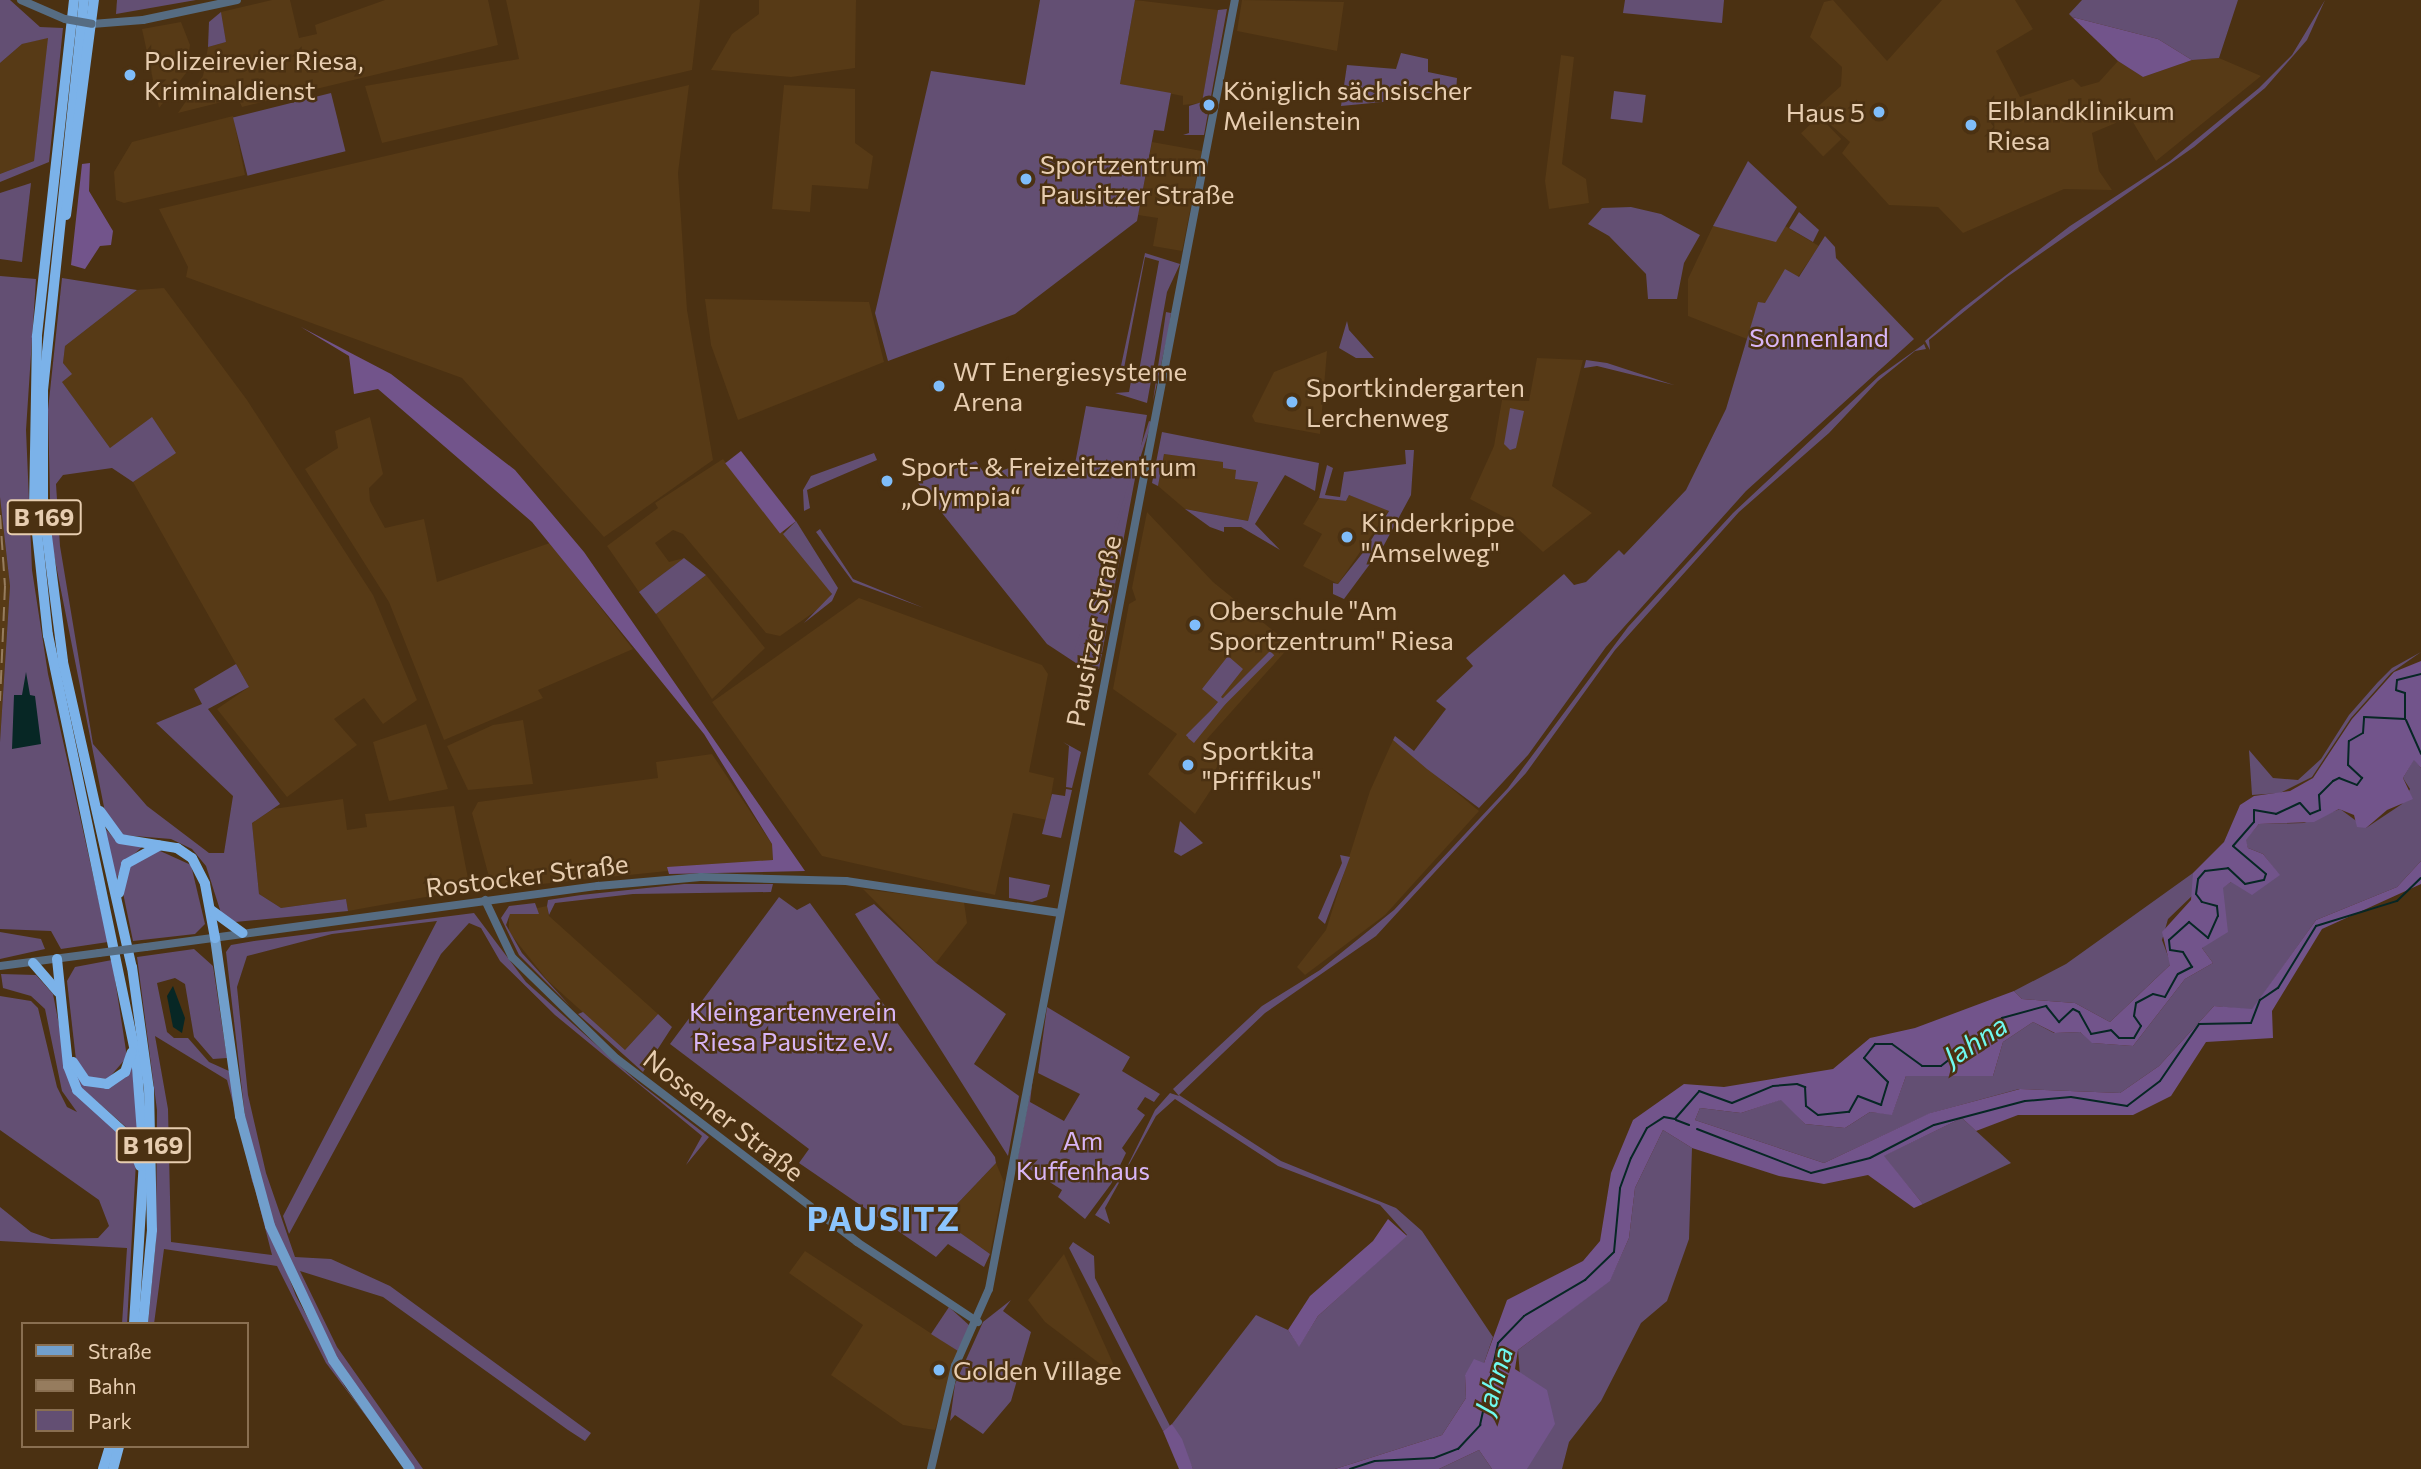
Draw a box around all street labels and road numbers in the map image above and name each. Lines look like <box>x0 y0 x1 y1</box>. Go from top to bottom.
road number: B 169 <box>5 496 82 538</box>
street label: Pausitzer Straße <box>1059 533 1127 729</box>
street label: Rostocker Straße <box>424 847 630 903</box>
street label: Nossener Straße <box>638 1043 810 1187</box>
road number: B 169 <box>114 1125 192 1166</box>

